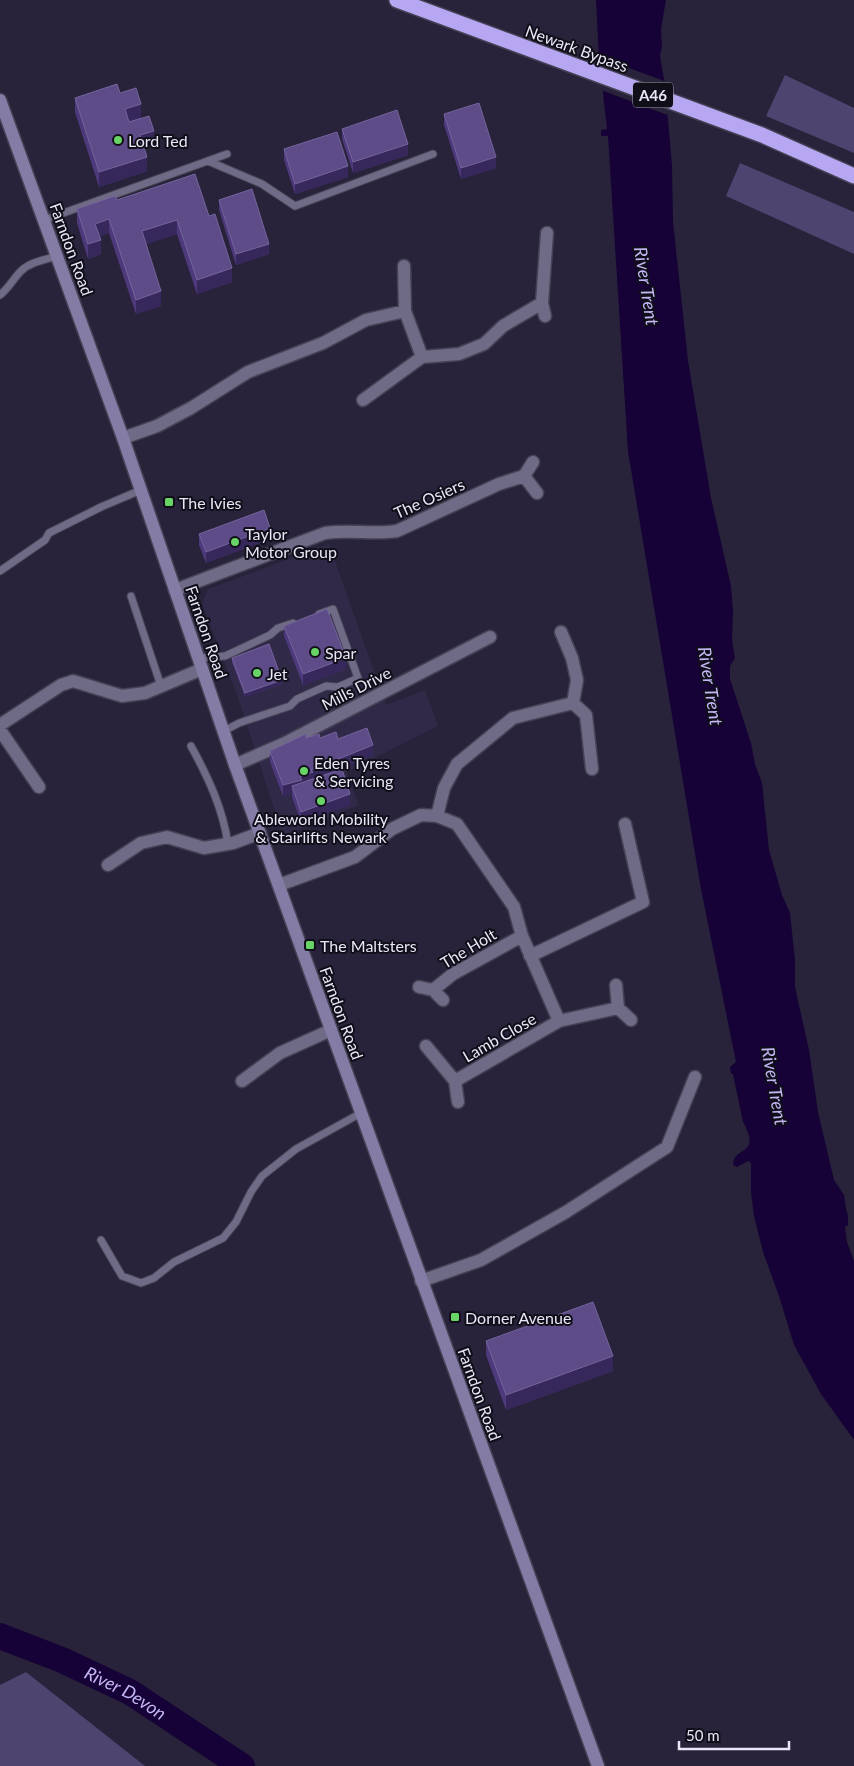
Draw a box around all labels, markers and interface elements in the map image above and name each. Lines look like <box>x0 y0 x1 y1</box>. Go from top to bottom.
street label: Newark Bypass <box>523 21 631 75</box>
road number: A46 <box>633 82 673 108</box>
place label: Lord Ted <box>128 131 188 150</box>
marker: Lord Ted <box>112 134 124 146</box>
street label: Farndon Road <box>46 200 98 298</box>
water label: River Trent <box>630 245 664 328</box>
street label: The Osiers <box>391 474 467 522</box>
place label: The Ivies <box>179 493 242 512</box>
marker: The Ivies <box>163 496 175 508</box>
place label: Taylor Motor Group <box>245 524 337 561</box>
marker: Taylor Motor Group <box>229 536 241 548</box>
street label: Farndon Road <box>182 583 232 681</box>
place label: Spar <box>325 643 356 662</box>
water label: River Trent <box>694 645 728 728</box>
marker: Spar <box>309 646 321 658</box>
street label: Mills Drive <box>318 662 394 714</box>
place label: Jet <box>267 664 288 683</box>
marker: Jet <box>251 667 263 679</box>
place label: Eden Tyres & Servicing <box>314 753 393 790</box>
marker: Eden Tyres & Servicing <box>298 765 310 777</box>
marker: Ableworld Mobility & Stairlifts Newark <box>315 795 327 807</box>
place label: Ableworld Mobility & Stairlifts Newark <box>254 809 389 846</box>
street label: The Holt <box>437 924 499 972</box>
place label: The Maltsters <box>320 936 417 955</box>
marker: The Maltsters <box>304 939 316 951</box>
street label: Farndon Road <box>316 964 368 1062</box>
street label: Lamb Close <box>459 1008 539 1066</box>
water label: River Trent <box>757 1045 793 1128</box>
place label: Dorner Avenue <box>465 1308 571 1327</box>
marker: Dorner Avenue <box>449 1311 461 1323</box>
street label: Farndon Road <box>454 1345 506 1443</box>
water label: River Devon <box>81 1661 171 1724</box>
scale bar <box>679 1718 789 1750</box>
text: 50 m <box>686 1726 720 1744</box>

